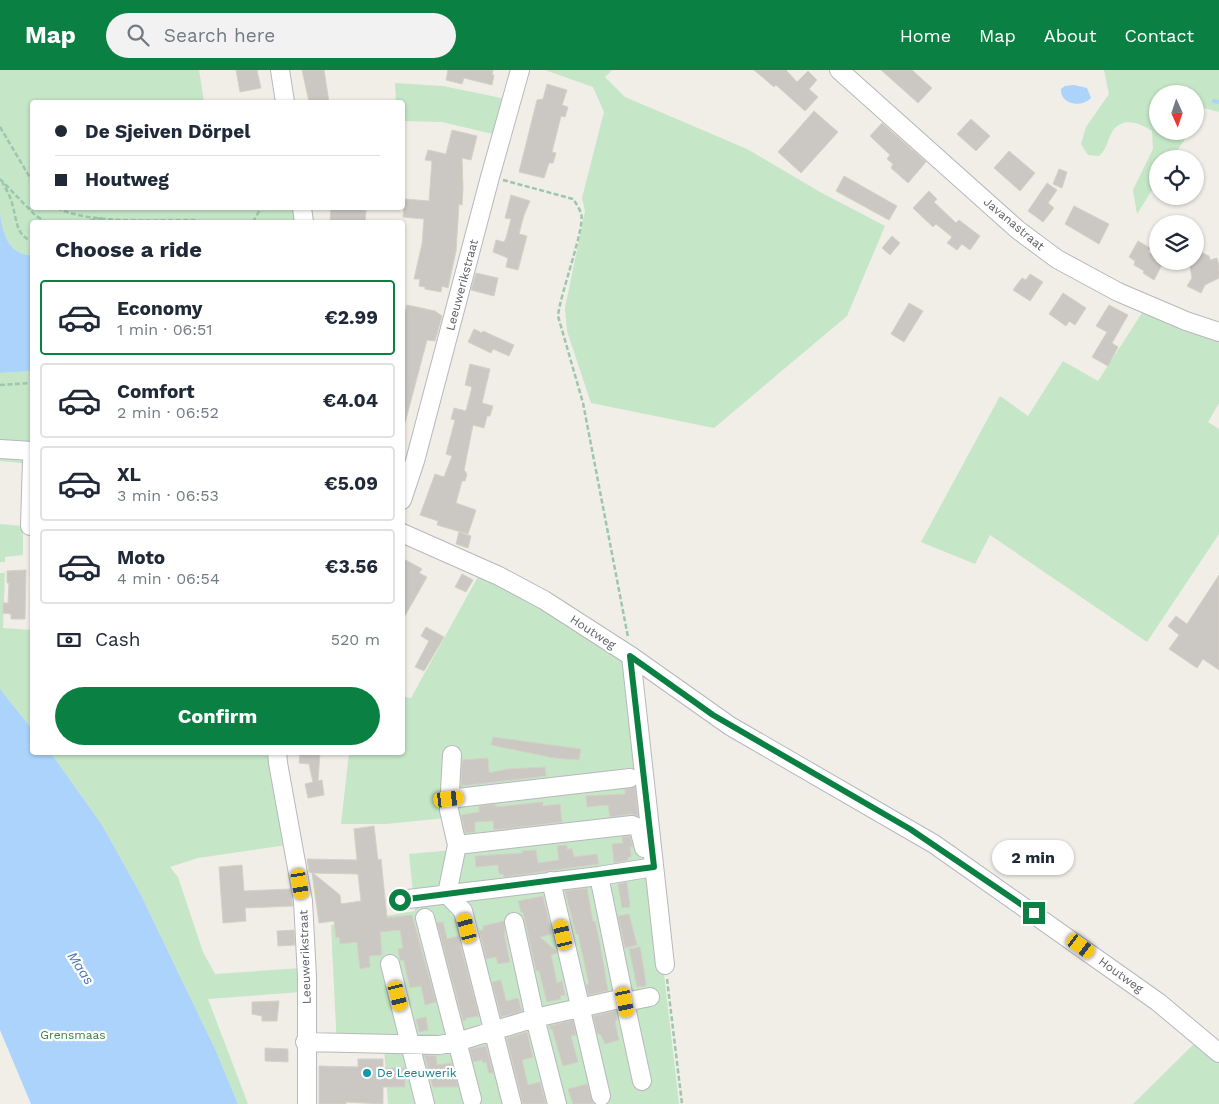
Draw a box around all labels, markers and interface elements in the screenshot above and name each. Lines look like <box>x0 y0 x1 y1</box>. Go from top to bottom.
search box <box>106 13 456 58</box>
text: Map <box>25 21 76 49</box>
icon: search <box>124 21 152 49</box>
text: Search here <box>164 24 275 47</box>
text: Home <box>900 25 951 46</box>
text: Map <box>979 25 1016 46</box>
text: About <box>1044 25 1096 46</box>
text: Contact <box>1124 25 1194 46</box>
north arrow <box>1149 85 1204 140</box>
map controls <box>1149 85 1204 270</box>
text: De Sjeiven Dörpel <box>85 120 250 143</box>
button: locate <box>1149 150 1204 205</box>
text: Houtweg <box>85 168 169 191</box>
street label: Javanastraat <box>981 195 1047 253</box>
button: layers <box>1149 215 1204 270</box>
text: Choose a ride <box>55 237 202 262</box>
street label: Leeuwerikstraat <box>443 238 481 332</box>
icon: car <box>57 295 102 340</box>
text: Economy <box>117 297 202 320</box>
text: €2.99 <box>324 306 378 329</box>
text: 1 min · 06:51 <box>117 320 213 339</box>
icon: car <box>57 378 102 423</box>
text: Comfort <box>117 380 195 403</box>
text: €4.04 <box>323 389 378 412</box>
text: 2 min · 06:52 <box>117 403 219 422</box>
icon: car <box>57 461 102 506</box>
text: XL <box>117 463 141 486</box>
text: €5.09 <box>324 472 378 495</box>
text: 3 min · 06:53 <box>117 486 219 505</box>
icon: car <box>57 544 102 589</box>
text: Moto <box>117 546 165 569</box>
text: €3.56 <box>325 555 378 578</box>
text: 4 min · 06:54 <box>117 569 220 588</box>
street label: Houtweg <box>568 612 619 652</box>
icon: cash <box>55 626 83 654</box>
text: Cash <box>95 628 141 651</box>
text: 520 m <box>331 630 380 649</box>
button: Confirm <box>55 687 380 745</box>
car <box>433 790 464 808</box>
callout: 2 min <box>993 840 1075 876</box>
text: 2 min <box>1011 848 1055 867</box>
car <box>290 868 309 900</box>
route start <box>389 889 411 911</box>
route end <box>1023 902 1045 924</box>
street label: Leeuwerikstraat <box>296 910 314 1004</box>
car <box>455 912 478 944</box>
car <box>552 919 573 951</box>
car <box>1064 931 1097 961</box>
water label: Maas <box>64 949 98 987</box>
street label: Houtweg <box>1096 954 1146 996</box>
car <box>387 980 408 1012</box>
car <box>614 986 635 1018</box>
park label: Grensmaas <box>40 1028 106 1042</box>
place label: De Leeuwerik <box>377 1066 457 1080</box>
marker: De Leeuwerik <box>361 1067 373 1079</box>

